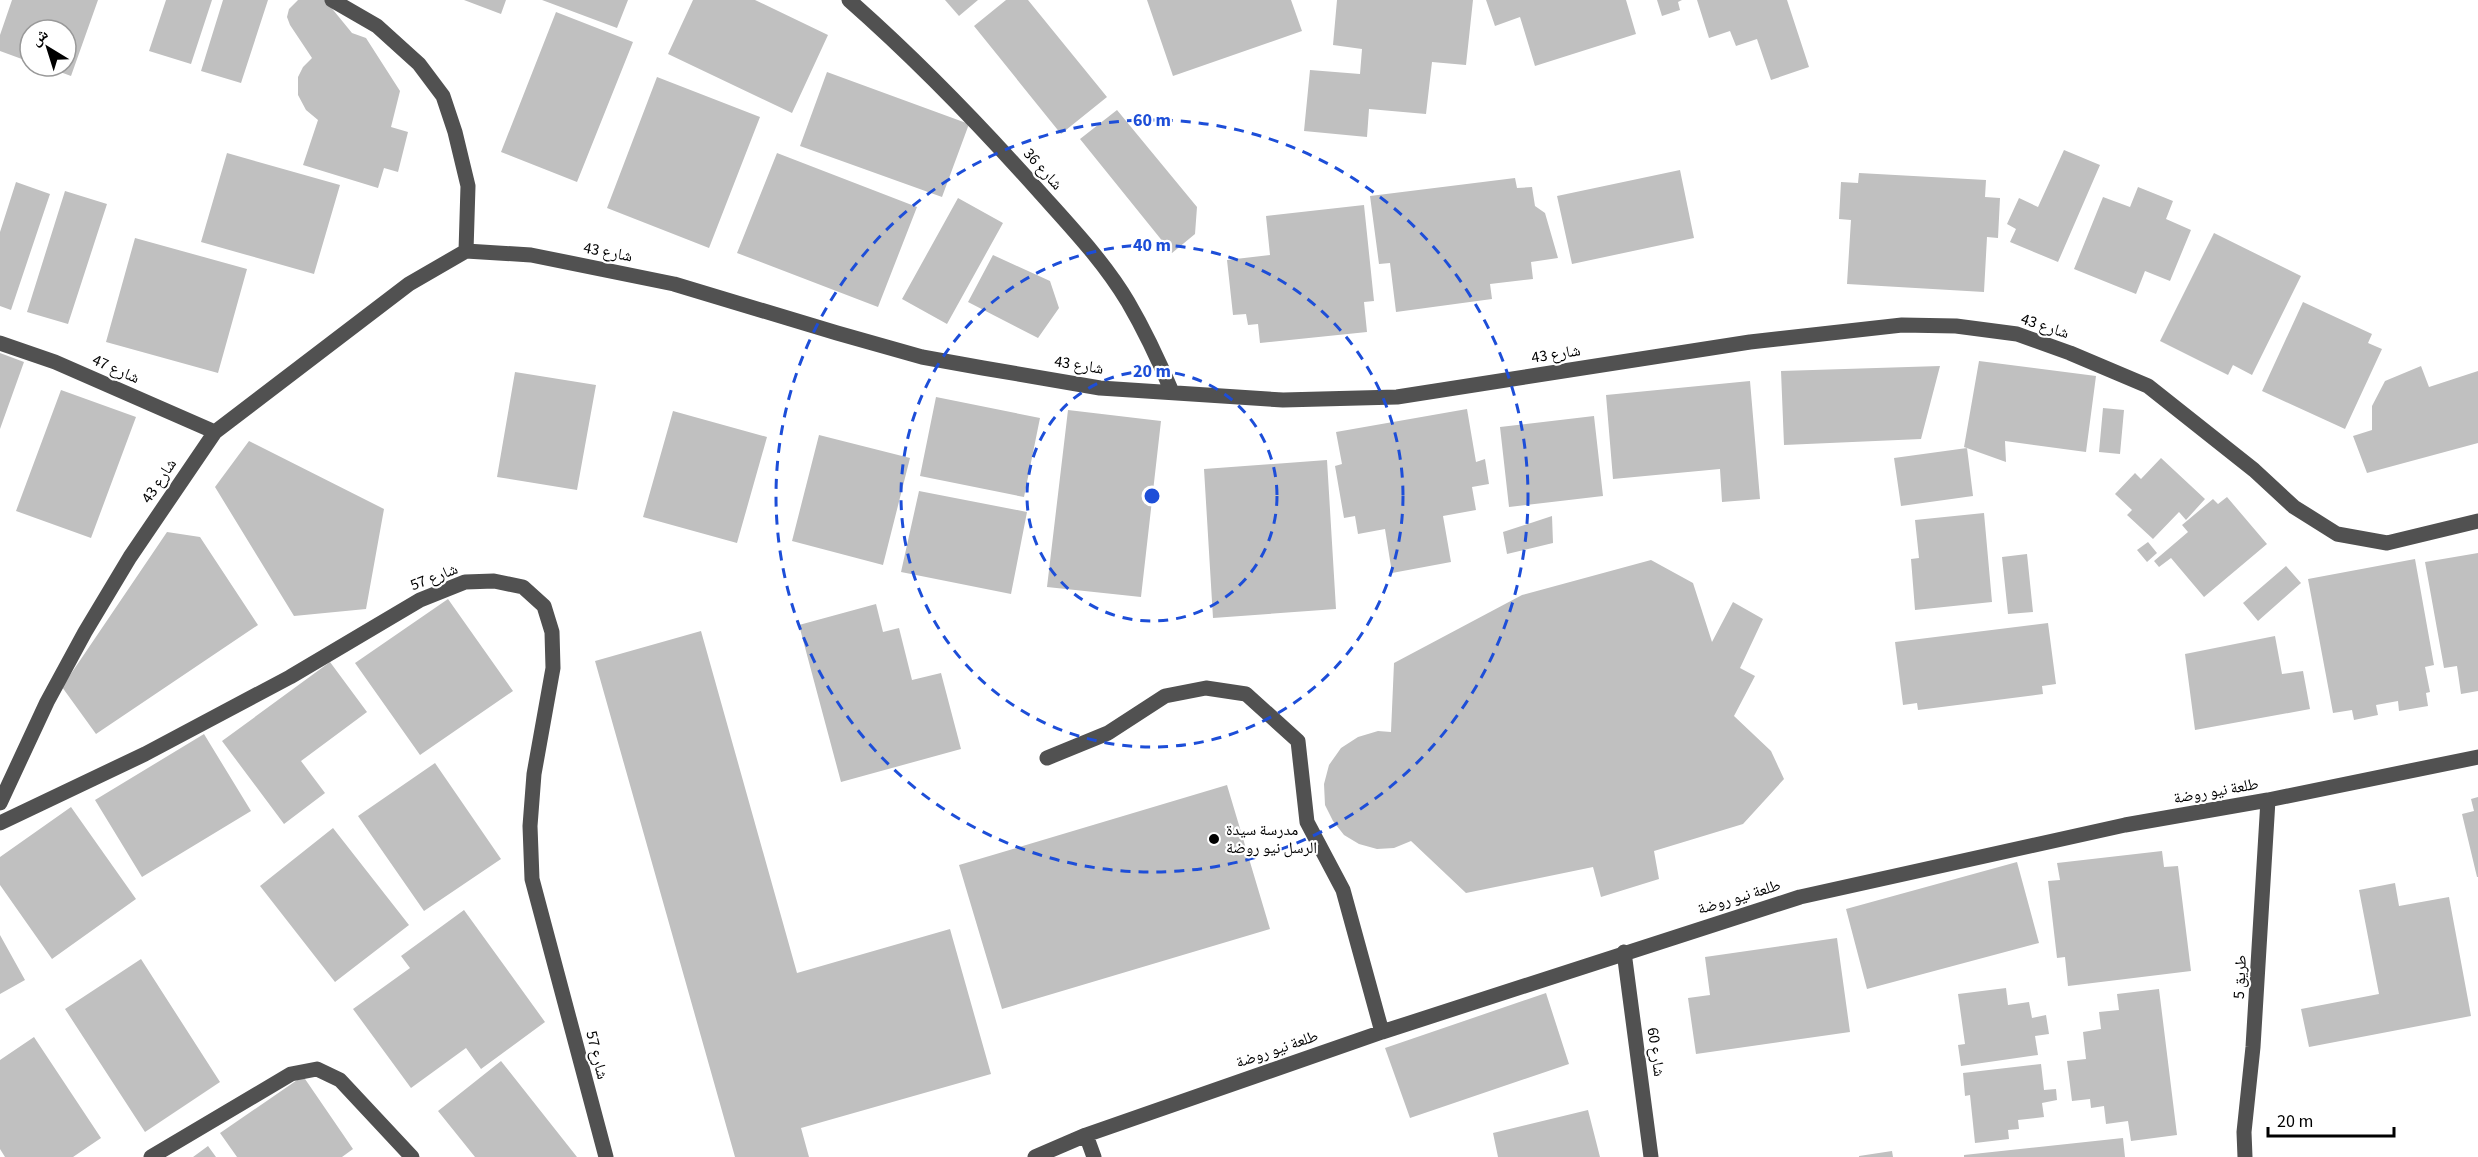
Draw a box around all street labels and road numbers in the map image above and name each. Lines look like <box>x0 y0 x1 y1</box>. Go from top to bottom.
street label: شارع 36 <box>1018 143 1068 195</box>
street label: شارع 43 <box>582 236 634 268</box>
street label: شارع 43 <box>2018 308 2072 344</box>
street label: شارع 43 <box>1530 339 1582 369</box>
street label: شارع 47 <box>89 349 143 389</box>
street label: شارع 43 <box>1053 350 1105 380</box>
street label: شارع 43 <box>136 454 182 508</box>
street label: شارع 57 <box>407 558 461 596</box>
street label: طلعة نيو روضة <box>2172 773 2260 809</box>
street label: طلعة نيو روضة <box>1695 874 1783 920</box>
street label: طريق 5 <box>2228 954 2252 1000</box>
street label: طلعة نيو روضة <box>1233 1025 1321 1073</box>
street label: شارع 60 <box>1642 1026 1670 1078</box>
street label: شارع 57 <box>580 1028 614 1082</box>

